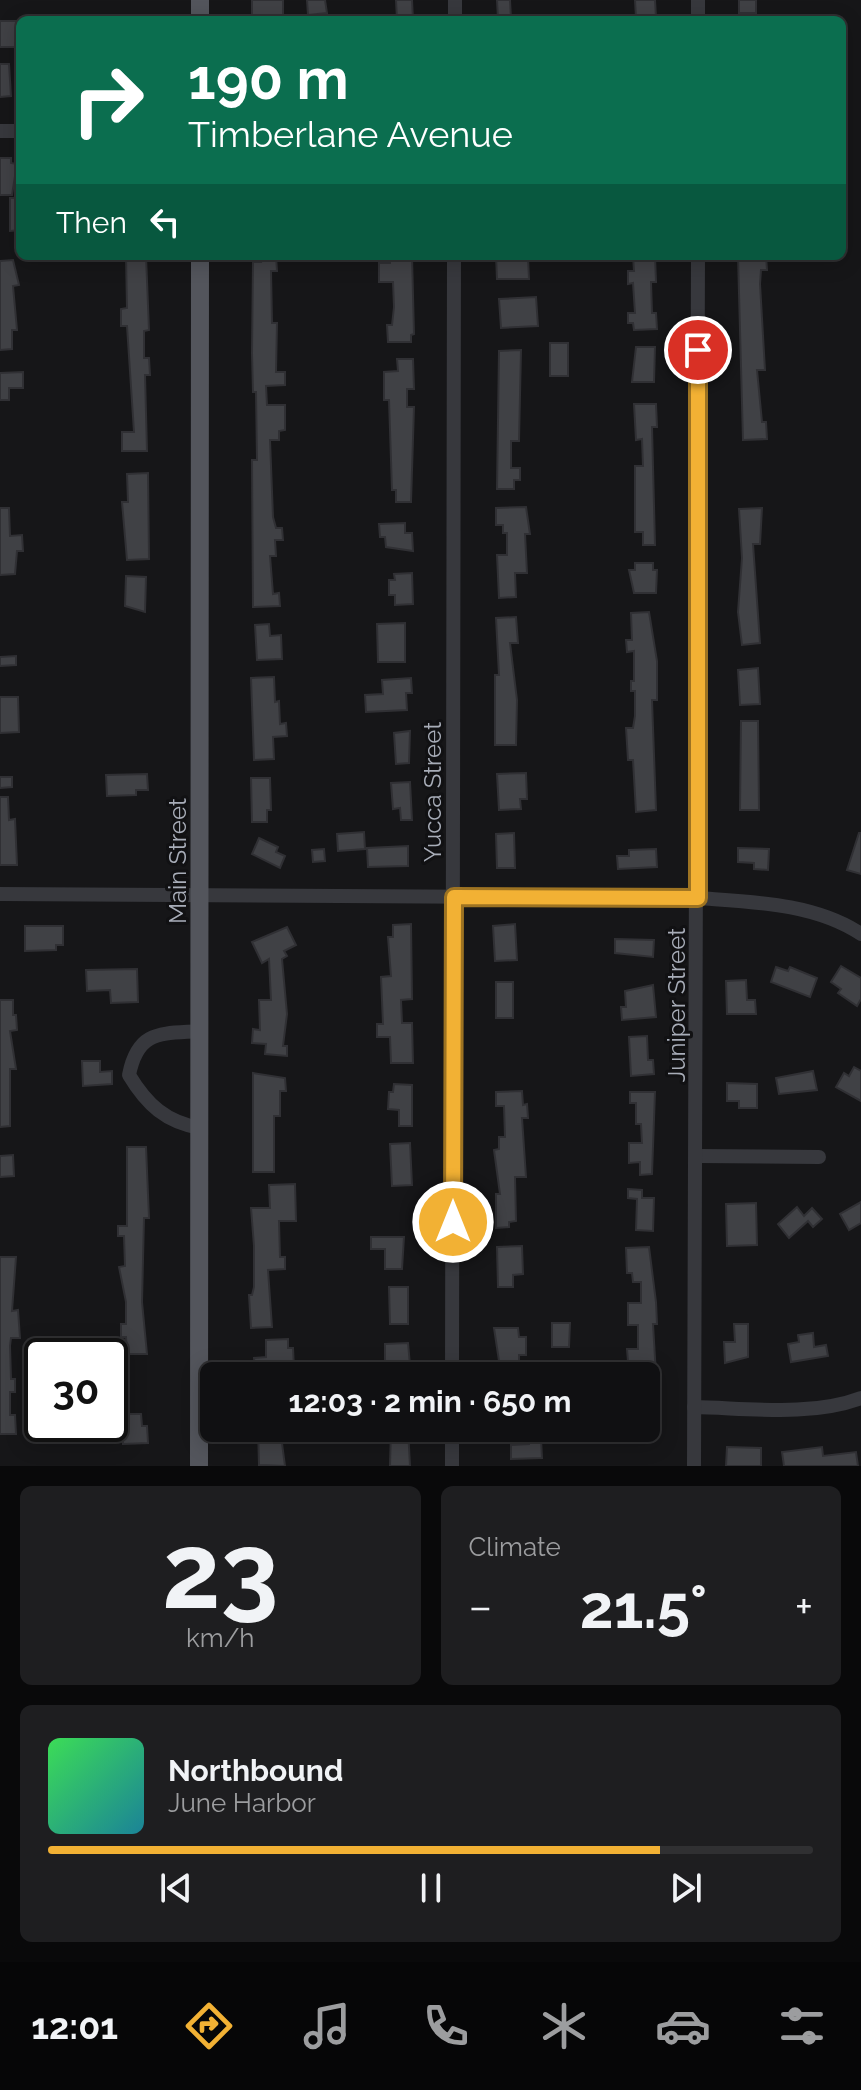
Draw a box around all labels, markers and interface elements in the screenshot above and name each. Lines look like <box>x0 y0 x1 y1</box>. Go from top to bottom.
text: 190 m <box>188 46 349 112</box>
icon: right <box>56 48 160 152</box>
text: Timberlane Avenue <box>188 113 513 155</box>
icon: left <box>143 200 187 244</box>
text: Then <box>56 205 127 240</box>
pin <box>664 316 732 384</box>
icon: arrive <box>676 328 720 372</box>
street label: Yucca Street <box>418 722 447 862</box>
street label: Main Street <box>163 798 192 924</box>
street label: Juniper Street <box>662 928 691 1082</box>
position arrow <box>411 1180 495 1264</box>
speed limit sign: 30 <box>24 1338 128 1442</box>
text: 12:03 · 2 min · 650 m <box>289 1384 571 1419</box>
text: 23 <box>162 1510 279 1632</box>
text: Climate <box>469 1532 561 1562</box>
text: 21.5° <box>580 1572 707 1642</box>
text: − <box>469 1581 492 1632</box>
text: + <box>795 1581 813 1632</box>
text: km/h <box>186 1623 255 1653</box>
text: Northbound <box>168 1753 343 1788</box>
text: June Harbor <box>168 1788 316 1818</box>
icon: previous <box>154 1866 198 1910</box>
icon: pause <box>409 1866 453 1910</box>
icon: next <box>664 1866 708 1910</box>
icon: directions <box>181 1998 237 2054</box>
icon: music <box>299 1998 355 2054</box>
icon: phone <box>418 1998 474 2054</box>
icon: climate <box>536 1998 592 2054</box>
icon: car <box>655 1998 711 2054</box>
icon: filters <box>774 1998 830 2054</box>
text: 12:01 <box>31 2005 118 2047</box>

